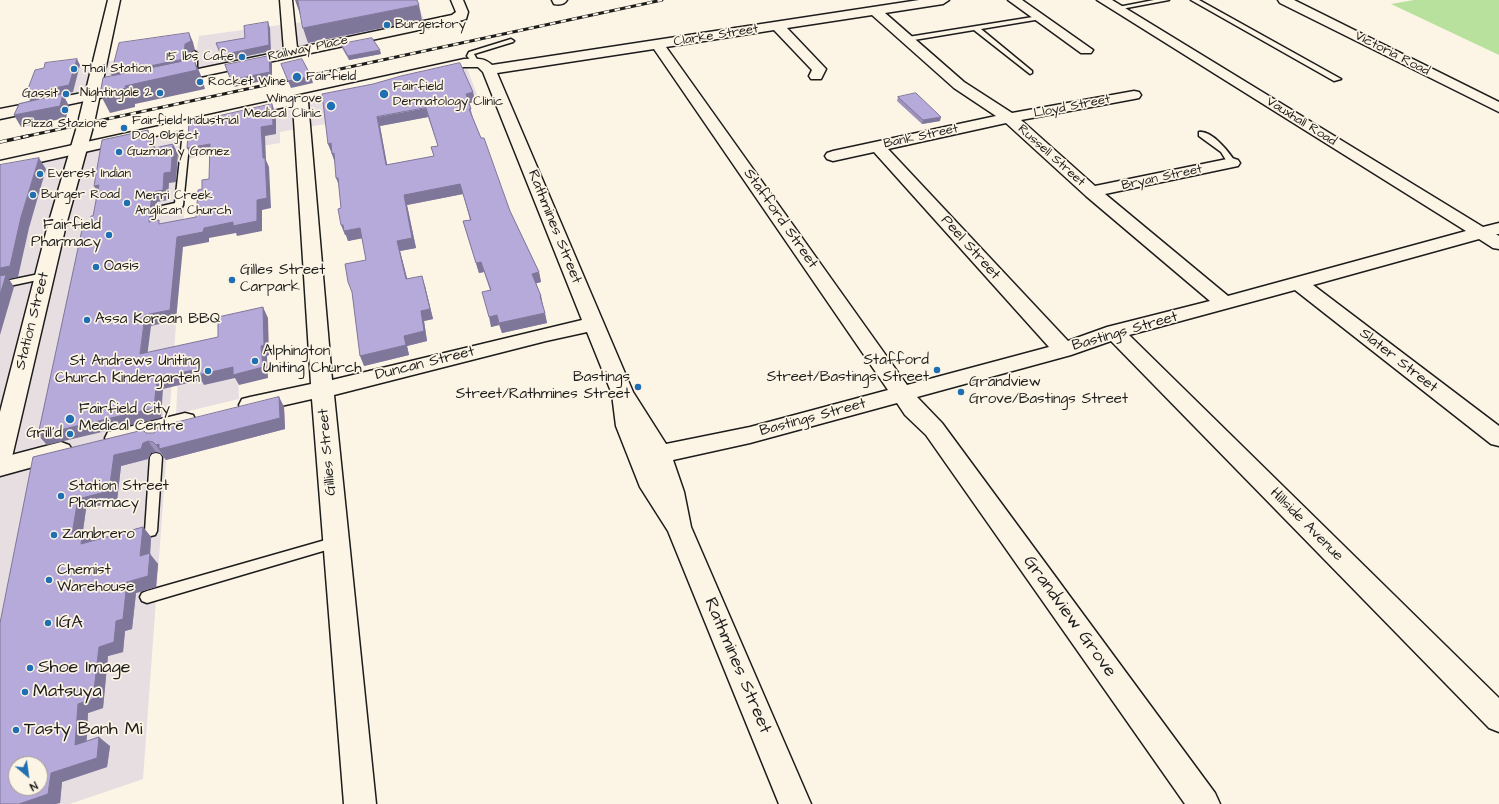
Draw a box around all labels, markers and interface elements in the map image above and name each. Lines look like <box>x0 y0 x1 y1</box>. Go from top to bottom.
place label: Burgertory <box>395 17 466 33</box>
marker: Burgertory <box>382 20 392 30</box>
street label: Clarke Street <box>673 22 759 50</box>
street label: Victoria Road <box>1352 28 1432 80</box>
street label: Railway Place <box>266 33 350 65</box>
place label: 15 lbs Cafe <box>166 49 234 65</box>
marker: 15 lbs Cafe <box>237 52 247 62</box>
place label: Thai Station <box>82 61 152 77</box>
marker: Thai Station <box>69 64 79 74</box>
place label: Fairfield <box>306 69 356 85</box>
marker: Fairfield <box>291 71 303 83</box>
place label: Rocket Wine <box>208 74 286 90</box>
marker: Rocket Wine <box>195 77 205 87</box>
place label: Fairfield Dermatology Clinic <box>393 79 503 110</box>
place label: Nightingale 2 <box>80 85 152 101</box>
place label: Gassit <box>22 86 58 102</box>
marker: Nightingale 2 <box>155 88 165 98</box>
marker: Fairfield Dermatology Clinic <box>378 88 390 100</box>
marker: Gassit <box>61 89 71 99</box>
place label: Wingrove Medical Clinic <box>244 91 322 122</box>
street label: Lloyd Street <box>1032 92 1112 122</box>
street label: Vauxhall Road <box>1263 94 1339 150</box>
marker: Wingrove Medical Clinic <box>325 100 337 112</box>
marker: Pizza Stazione <box>60 105 70 115</box>
place label: Fairfield Industrial Dog Object <box>132 113 239 144</box>
place label: Pizza Stazione <box>23 116 107 132</box>
street label: Bank Street <box>882 122 960 152</box>
street label: Russell Street <box>1014 122 1088 190</box>
marker: Fairfield Industrial Dog Object <box>119 123 129 133</box>
place label: Guzman y Gomez <box>127 144 230 160</box>
marker: Guzman y Gomez <box>114 147 124 157</box>
street label: Bryan Street <box>1120 162 1204 194</box>
place label: Everest Indian <box>48 166 131 182</box>
street label: Stafford Street <box>739 166 821 272</box>
street label: Rathmines Street <box>523 167 585 287</box>
marker: Everest Indian <box>35 169 45 179</box>
place label: Burger Road <box>41 187 120 203</box>
place label: Merri Creek Anglican Church <box>135 188 231 219</box>
marker: Burger Road <box>28 190 38 200</box>
marker: Merri Creek Anglican Church <box>122 198 132 208</box>
street label: Peel Street <box>936 212 1004 284</box>
place label: Fairfield Pharmacy <box>31 217 101 252</box>
marker: Fairfield Pharmacy <box>104 230 114 240</box>
place label: Oasis <box>104 258 139 276</box>
marker: Oasis <box>91 262 101 272</box>
place label: Gilles Street Carpark <box>240 262 325 297</box>
street label: Station Street <box>12 270 54 372</box>
marker: Gilles Street Carpark <box>227 275 237 285</box>
street label: Bastings Street <box>1070 308 1180 356</box>
place label: Assa Korean BBQ <box>95 311 220 329</box>
marker: Assa Korean BBQ <box>82 315 92 325</box>
street label: Slater Street <box>1355 325 1441 397</box>
place label: Alphington Uniting Church <box>263 343 362 378</box>
street label: Duncan Street <box>373 343 477 385</box>
place label: Stafford Street/Bastings Street <box>767 352 929 387</box>
place label: St Andrews Uniting Church Kindergarten <box>55 353 200 388</box>
marker: Alphington Uniting Church <box>250 356 260 366</box>
marker: Stafford Street/Bastings Street <box>932 365 942 375</box>
marker: St Andrews Uniting Church Kindergarten <box>203 366 213 376</box>
place label: Bastings Street/Rathmines Street <box>456 369 630 404</box>
place label: Grandview Grove/Bastings Street <box>969 374 1128 409</box>
marker: Bastings Street/Rathmines Street <box>633 382 643 392</box>
marker: Grandview Grove/Bastings Street <box>956 387 966 397</box>
street label: Bastings Street <box>758 395 868 441</box>
place label: Fairfield City Medical Centre <box>79 401 184 436</box>
street label: Gillies Street <box>315 408 341 496</box>
marker: Fairfield City Medical Centre <box>64 413 76 425</box>
place label: Grill'd <box>26 425 62 443</box>
marker: Grill'd <box>65 429 75 439</box>
place label: Station Street Pharmacy <box>69 478 169 513</box>
street label: Hillside Avenue <box>1266 485 1346 565</box>
marker: Station Street Pharmacy <box>56 491 66 501</box>
place label: Zambrero <box>62 526 135 544</box>
marker: Zambrero <box>49 530 59 540</box>
street label: Grandview Grove <box>1018 552 1120 682</box>
place label: Chemist Warehouse <box>57 562 134 597</box>
marker: Chemist Warehouse <box>44 575 54 585</box>
street label: Rathmines Street <box>699 595 775 737</box>
place label: IGA <box>56 612 83 634</box>
marker: IGA <box>43 618 53 628</box>
place label: Shoe Image <box>38 657 130 679</box>
marker: Shoe Image <box>25 663 35 673</box>
place label: Matsuya <box>33 681 102 703</box>
marker: Matsuya <box>20 687 30 697</box>
place label: Tasty Banh Mi <box>24 719 142 741</box>
marker: Tasty Banh Mi <box>11 725 21 735</box>
north arrow <box>8 756 48 796</box>
text: N <box>27 778 40 794</box>

